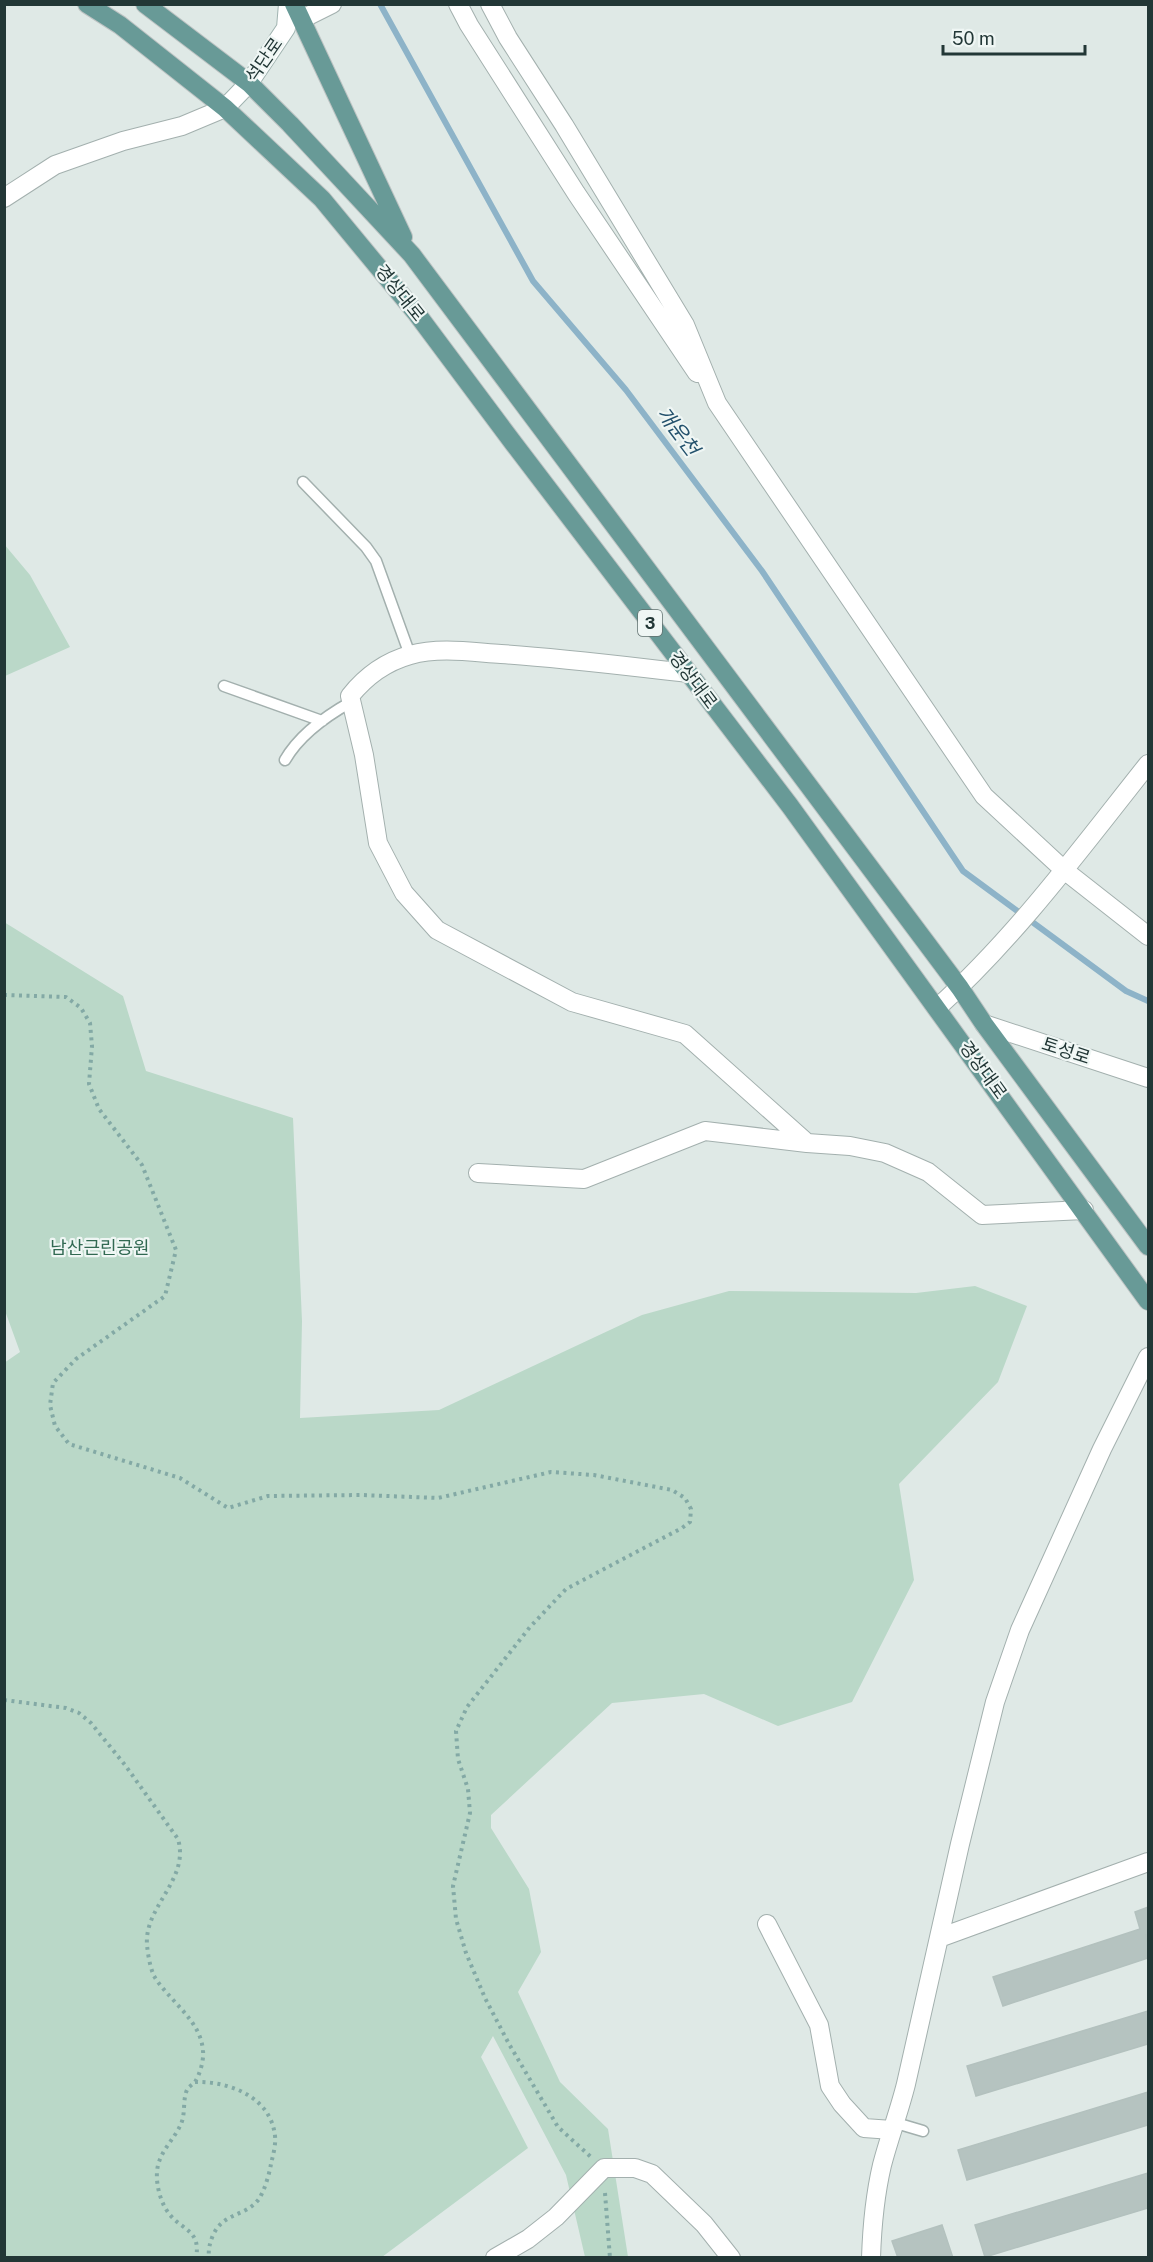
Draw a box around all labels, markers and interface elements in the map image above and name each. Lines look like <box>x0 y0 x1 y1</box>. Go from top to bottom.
scale bar <box>943 18 1086 56</box>
text: 50 m <box>952 28 995 49</box>
street label: 석단로 <box>241 33 286 86</box>
street label: 경상대로 <box>371 260 429 325</box>
water label: 개운천 <box>652 402 706 462</box>
road number: 3 <box>638 610 662 636</box>
street label: 경상대로 <box>665 647 722 712</box>
street label: 토성로 <box>1039 1033 1093 1068</box>
street label: 경상대로 <box>955 1037 1011 1103</box>
park label: 남산근린공원 <box>50 1237 150 1258</box>

